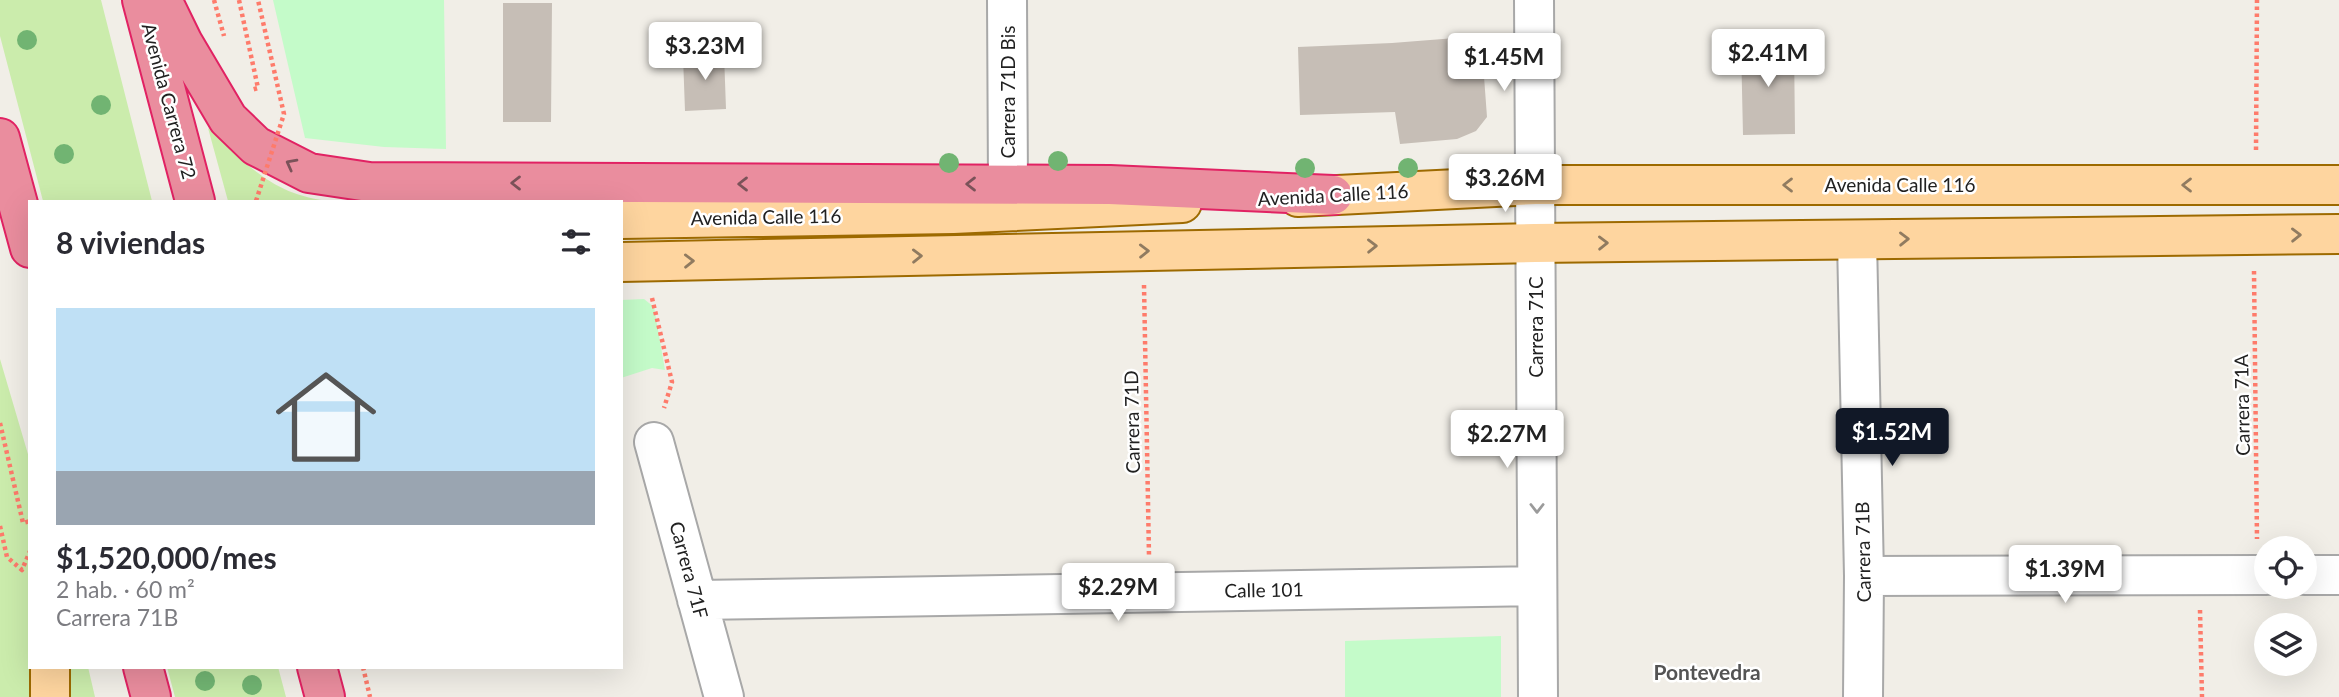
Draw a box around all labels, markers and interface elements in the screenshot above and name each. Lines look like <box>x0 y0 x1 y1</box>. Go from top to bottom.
street label: Avenida Carrera 72 <box>138 20 201 181</box>
pin: $3.23M <box>648 22 762 82</box>
street label: Carrera 71D Bis <box>996 26 1019 158</box>
pin: $2.41M <box>1711 29 1825 89</box>
text: $3.23M <box>665 31 745 59</box>
pin: $1.45M <box>1447 34 1561 93</box>
text: $2.41M <box>1728 38 1808 66</box>
text: $1.45M <box>1464 42 1544 70</box>
pin: $3.26M <box>1448 154 1562 214</box>
one-way arrow <box>286 159 298 172</box>
text: $3.26M <box>1465 163 1545 191</box>
street label: Avenida Calle 116 <box>1825 173 1975 196</box>
one-way arrow <box>510 175 520 191</box>
one-way arrow <box>737 176 748 192</box>
one-way arrow <box>965 177 976 192</box>
one-way arrow <box>1782 177 1793 193</box>
one-way arrow <box>2181 177 2192 193</box>
street label: Avenida Calle 116 <box>1257 179 1409 210</box>
street label: Avenida Calle 116 <box>690 204 842 229</box>
icon: filters <box>557 223 595 261</box>
text: 8 viviendas <box>56 224 205 260</box>
one-way arrow <box>2291 227 2302 243</box>
one-way arrow <box>1900 231 1910 247</box>
one-way arrow <box>1598 235 1609 250</box>
one-way arrow <box>1367 239 1378 254</box>
one-way arrow <box>1140 243 1150 259</box>
one-way arrow <box>912 248 923 264</box>
one-way arrow <box>684 253 695 268</box>
street label: Carrera 71C <box>1524 276 1547 378</box>
icon: home <box>263 354 389 480</box>
street label: Carrera 71A <box>2229 354 2254 456</box>
street label: Carrera 71D <box>1119 370 1144 474</box>
pin: $1.52M <box>1835 408 1949 468</box>
pin: $2.27M <box>1450 410 1564 470</box>
text: $1.52M <box>1852 417 1932 445</box>
text: $2.27M <box>1467 419 1547 447</box>
street label: Carrera 71B <box>1850 501 1875 603</box>
one-way arrow <box>1529 503 1545 513</box>
street label: Carrera 71F <box>666 519 714 621</box>
map controls <box>2254 536 2317 676</box>
button: locate <box>2254 536 2317 599</box>
text: $1,520,000/mes <box>56 539 277 575</box>
pin: $1.39M <box>2008 546 2122 605</box>
text: $1.39M <box>2025 554 2105 582</box>
pin: $2.29M <box>1061 564 1175 623</box>
text: $2.29M <box>1078 572 1158 600</box>
text: 2 hab. · 60 m² <box>56 575 195 603</box>
street label: Calle 101 <box>1224 577 1304 602</box>
text: Carrera 71B <box>56 603 178 631</box>
button: layers <box>2254 613 2317 676</box>
district label: Pontevedra <box>1653 659 1761 684</box>

